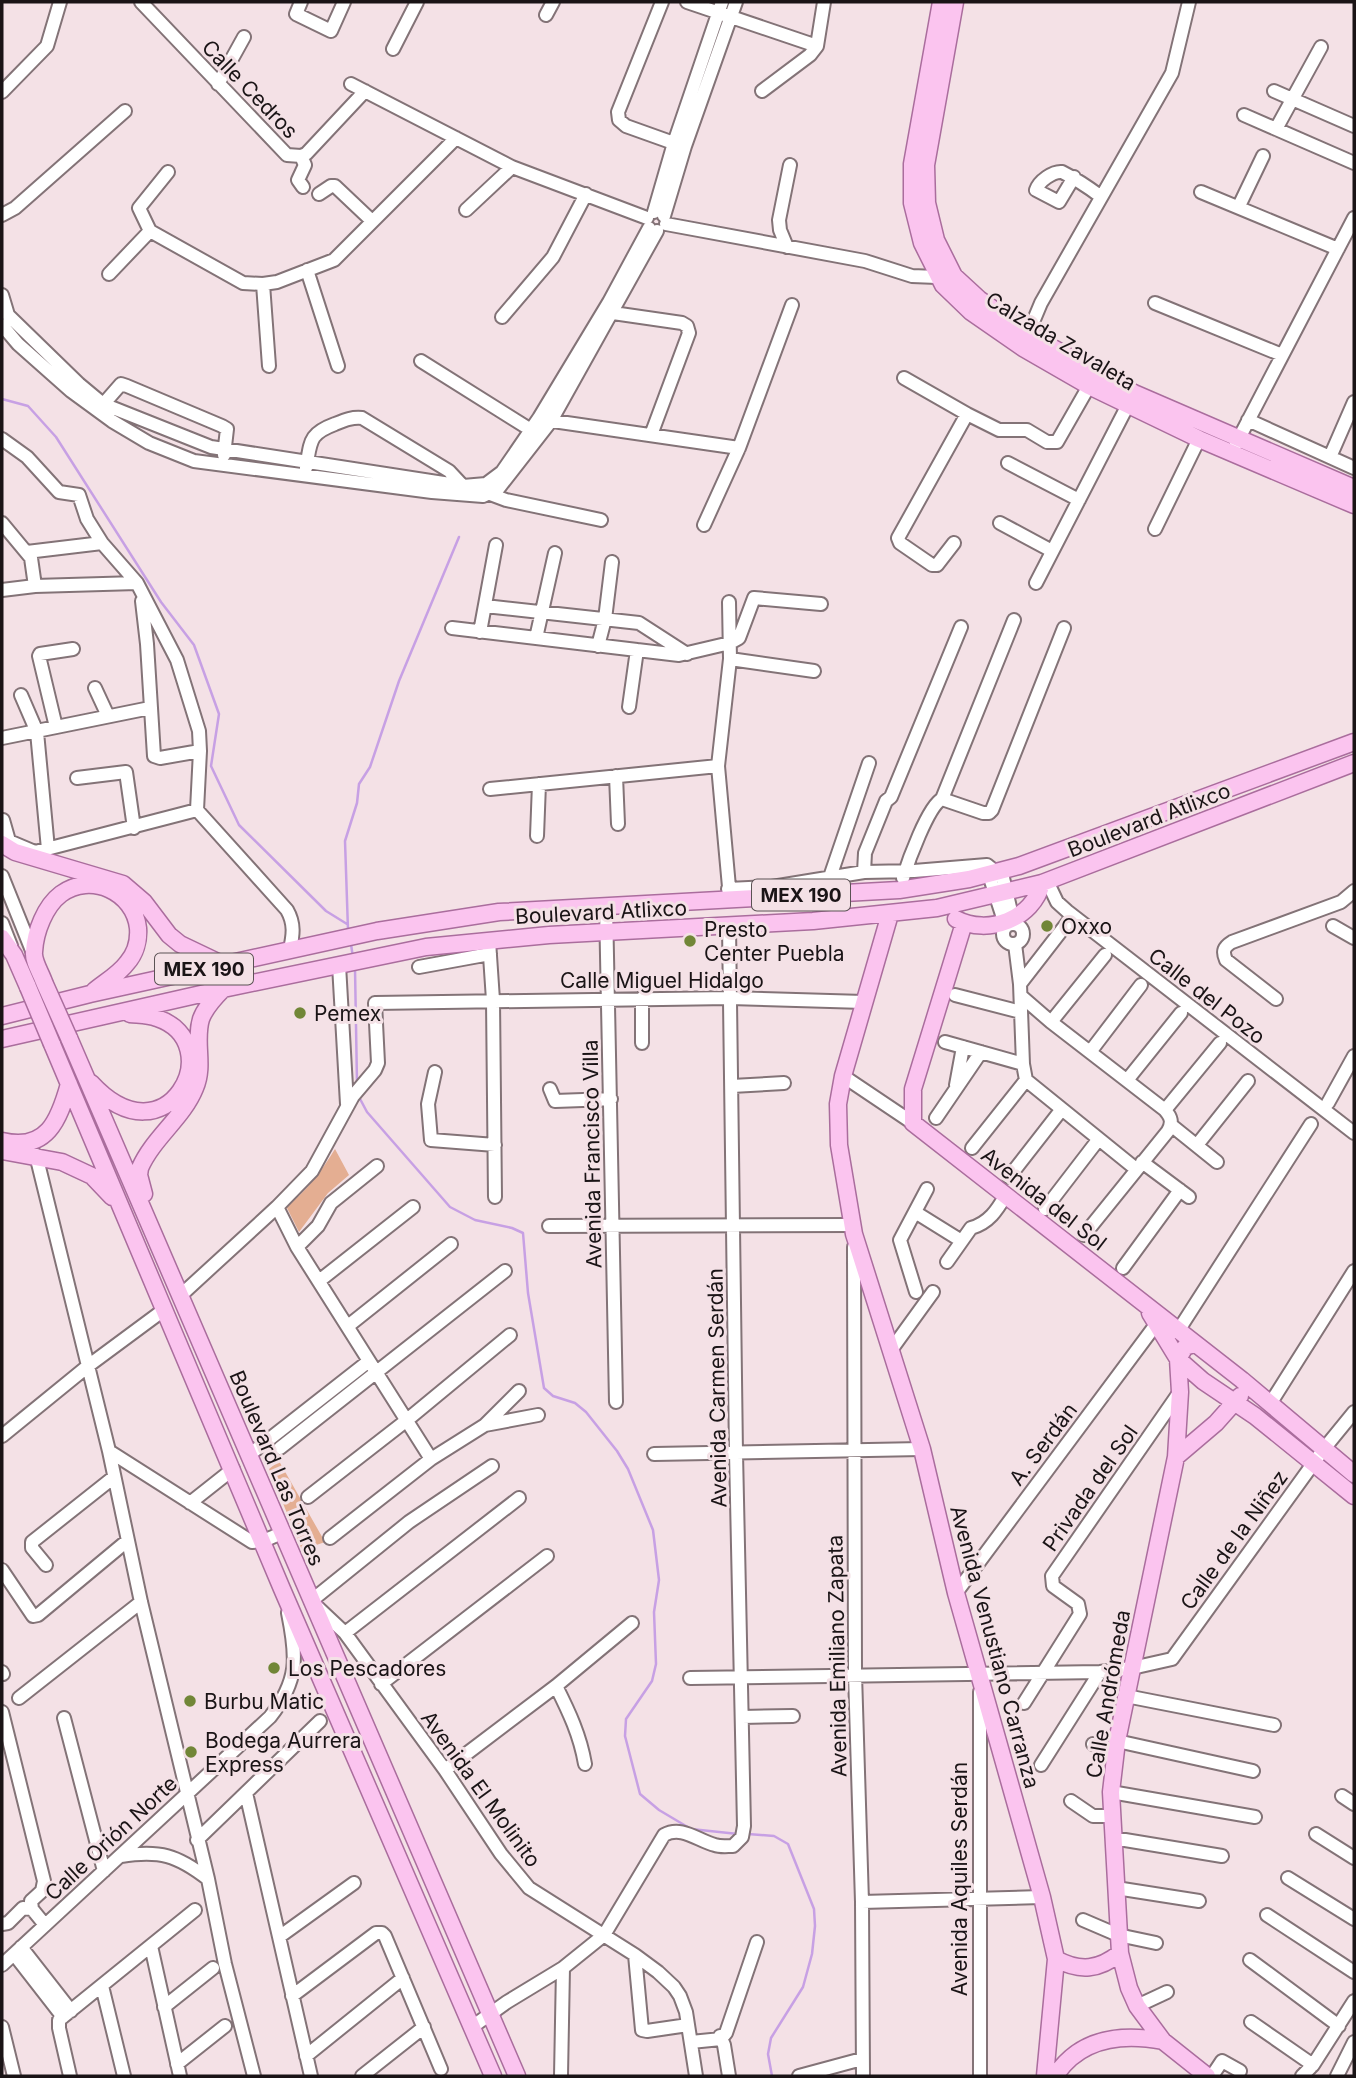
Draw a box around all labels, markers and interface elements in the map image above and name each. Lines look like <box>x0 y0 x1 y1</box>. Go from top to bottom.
street label: Calle Cedros <box>197 35 303 143</box>
street label: Calzada Zavaleta <box>982 286 1140 396</box>
street label: Boulevard Atlixco <box>1064 777 1234 863</box>
road number: MEX 190 <box>752 880 850 911</box>
street label: Boulevard Atlixco <box>514 895 688 929</box>
place label: Oxxo <box>1061 914 1112 939</box>
place label: Presto Center Puebla <box>704 917 845 966</box>
marker: Oxxo <box>1039 918 1055 934</box>
marker: Presto Center Puebla <box>682 933 698 949</box>
street label: Calle del Pozo <box>1144 943 1270 1049</box>
road number: MEX 190 <box>155 953 253 984</box>
street label: Calle Miguel Hidalgo <box>560 968 764 993</box>
place label: Pemex <box>314 1001 381 1026</box>
marker: Pemex <box>292 1005 308 1021</box>
street label: Avenida Francisco Villa <box>578 1039 606 1269</box>
street label: Avenida del Sol <box>976 1142 1112 1256</box>
street label: Avenida Carmen Serdán <box>702 1268 732 1508</box>
street label: Boulevard Las Torres <box>225 1367 329 1569</box>
street label: A. Serdán <box>1004 1398 1082 1490</box>
street label: Privada del Sol <box>1037 1420 1143 1556</box>
street label: Calle de la Niñez <box>1175 1465 1293 1615</box>
street label: Avenida Venustiano Carranza <box>945 1503 1045 1791</box>
street label: Avenida Emiliano Zapata <box>822 1535 852 1777</box>
street label: Calle Andrómeda <box>1081 1608 1135 1780</box>
place label: Los Pescadores <box>288 1656 446 1681</box>
marker: Los Pescadores <box>266 1660 282 1676</box>
place label: Burbu Matic <box>204 1689 324 1714</box>
marker: Burbu Matic <box>182 1693 198 1709</box>
street label: Avenida El Molinito <box>416 1706 546 1872</box>
place label: Bodega Aurrera Express <box>205 1728 362 1777</box>
marker: Bodega Aurrera Express <box>183 1744 199 1760</box>
street label: Avenida Aquiles Serdán <box>947 1762 972 1996</box>
street label: Calle Orión Norte <box>40 1770 182 1906</box>

